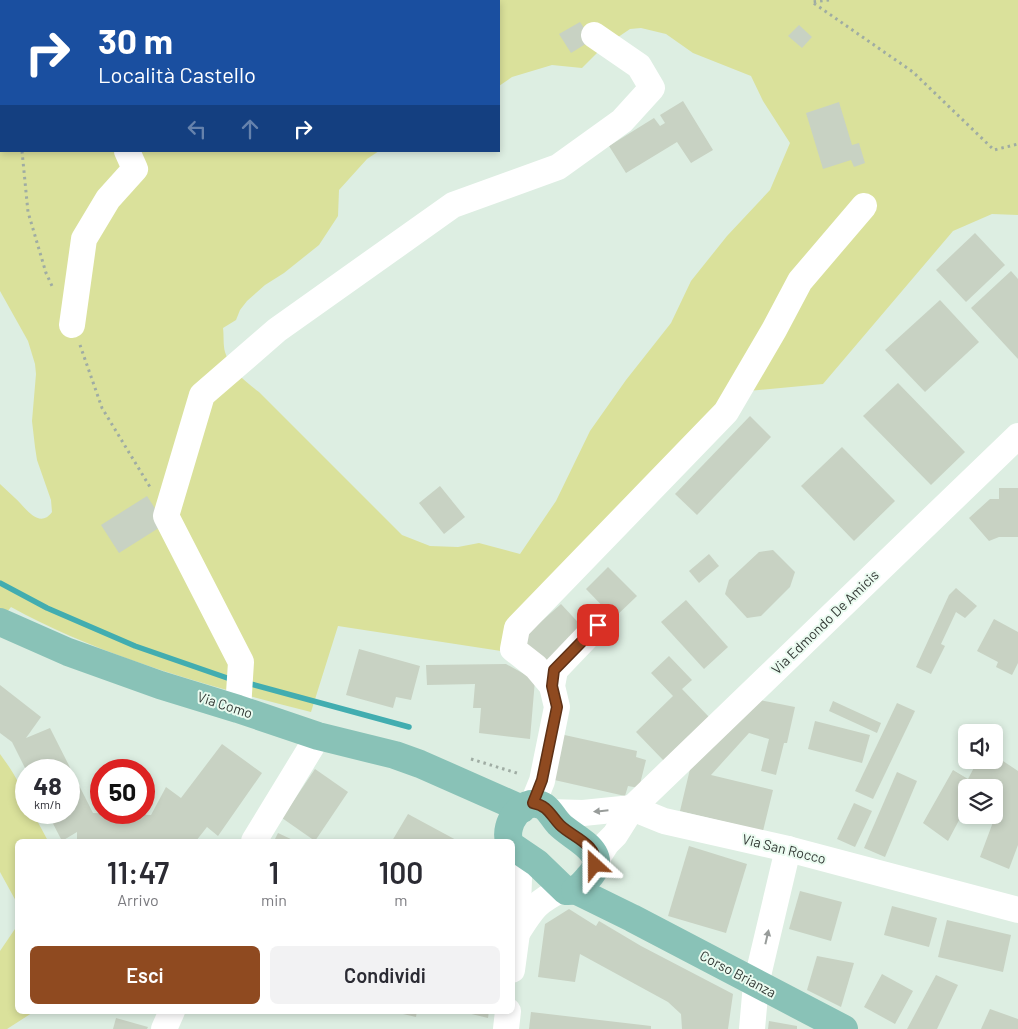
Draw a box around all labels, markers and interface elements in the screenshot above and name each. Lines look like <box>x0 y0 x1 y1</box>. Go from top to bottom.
text: 30 m <box>98 19 173 61</box>
icon: right <box>15 20 80 85</box>
text: Località Castello <box>98 61 256 87</box>
icon: left <box>183 115 211 143</box>
icon: ahead <box>236 115 264 143</box>
icon: right <box>289 115 317 143</box>
street label: Via Edmondo De Amicis <box>767 566 882 677</box>
pin <box>577 604 619 646</box>
icon: arrive <box>584 611 612 639</box>
street label: Via Como <box>195 688 255 721</box>
map controls <box>958 724 1003 824</box>
button: sound <box>958 724 1003 769</box>
speed limit sign: 50 <box>90 759 155 824</box>
text: 48 <box>33 770 62 800</box>
button: layers <box>958 779 1003 824</box>
text: km/h <box>34 797 61 811</box>
one-way arrow <box>592 807 608 815</box>
street label: Via San Rocco <box>740 830 828 867</box>
position arrow <box>568 838 620 890</box>
text: 11:47 <box>107 854 169 890</box>
text: 1 <box>269 854 279 890</box>
text: 100 <box>379 854 423 890</box>
text: Arrivo <box>117 890 159 909</box>
text: min <box>261 890 287 909</box>
text: m <box>394 890 408 909</box>
one-way arrow <box>763 929 771 944</box>
button: Esci <box>30 946 260 1004</box>
button: Condividi <box>270 946 500 1004</box>
street label: Corso Brianza <box>697 946 779 1001</box>

